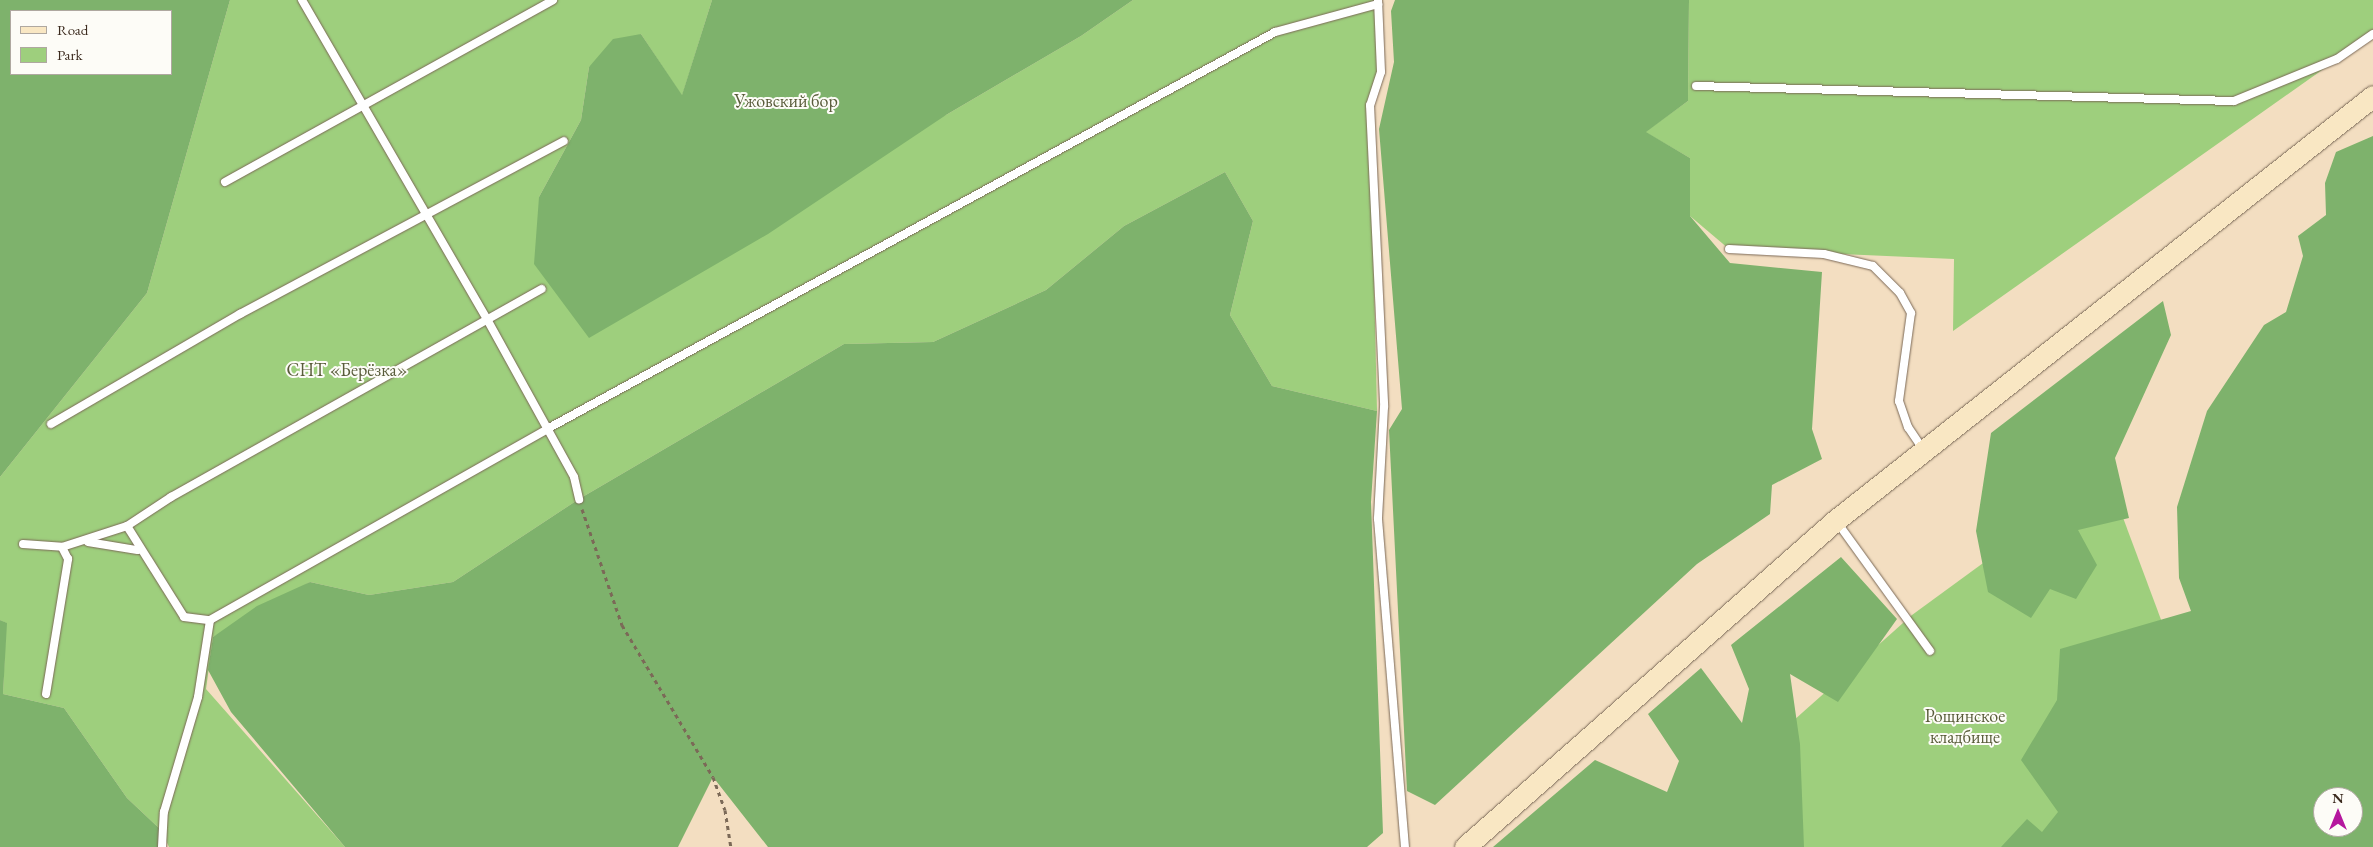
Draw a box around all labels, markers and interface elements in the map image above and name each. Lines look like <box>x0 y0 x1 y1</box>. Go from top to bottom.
legend <box>10 10 172 75</box>
text: Road <box>57 20 88 39</box>
text: Park <box>57 45 83 64</box>
park label: Ужовский бор <box>734 90 838 112</box>
park label: СНТ «Берёзка» <box>287 359 407 381</box>
park label: Рощинское кладбище <box>1925 706 2005 749</box>
north arrow <box>2313 787 2363 837</box>
text: N <box>2332 789 2344 807</box>

